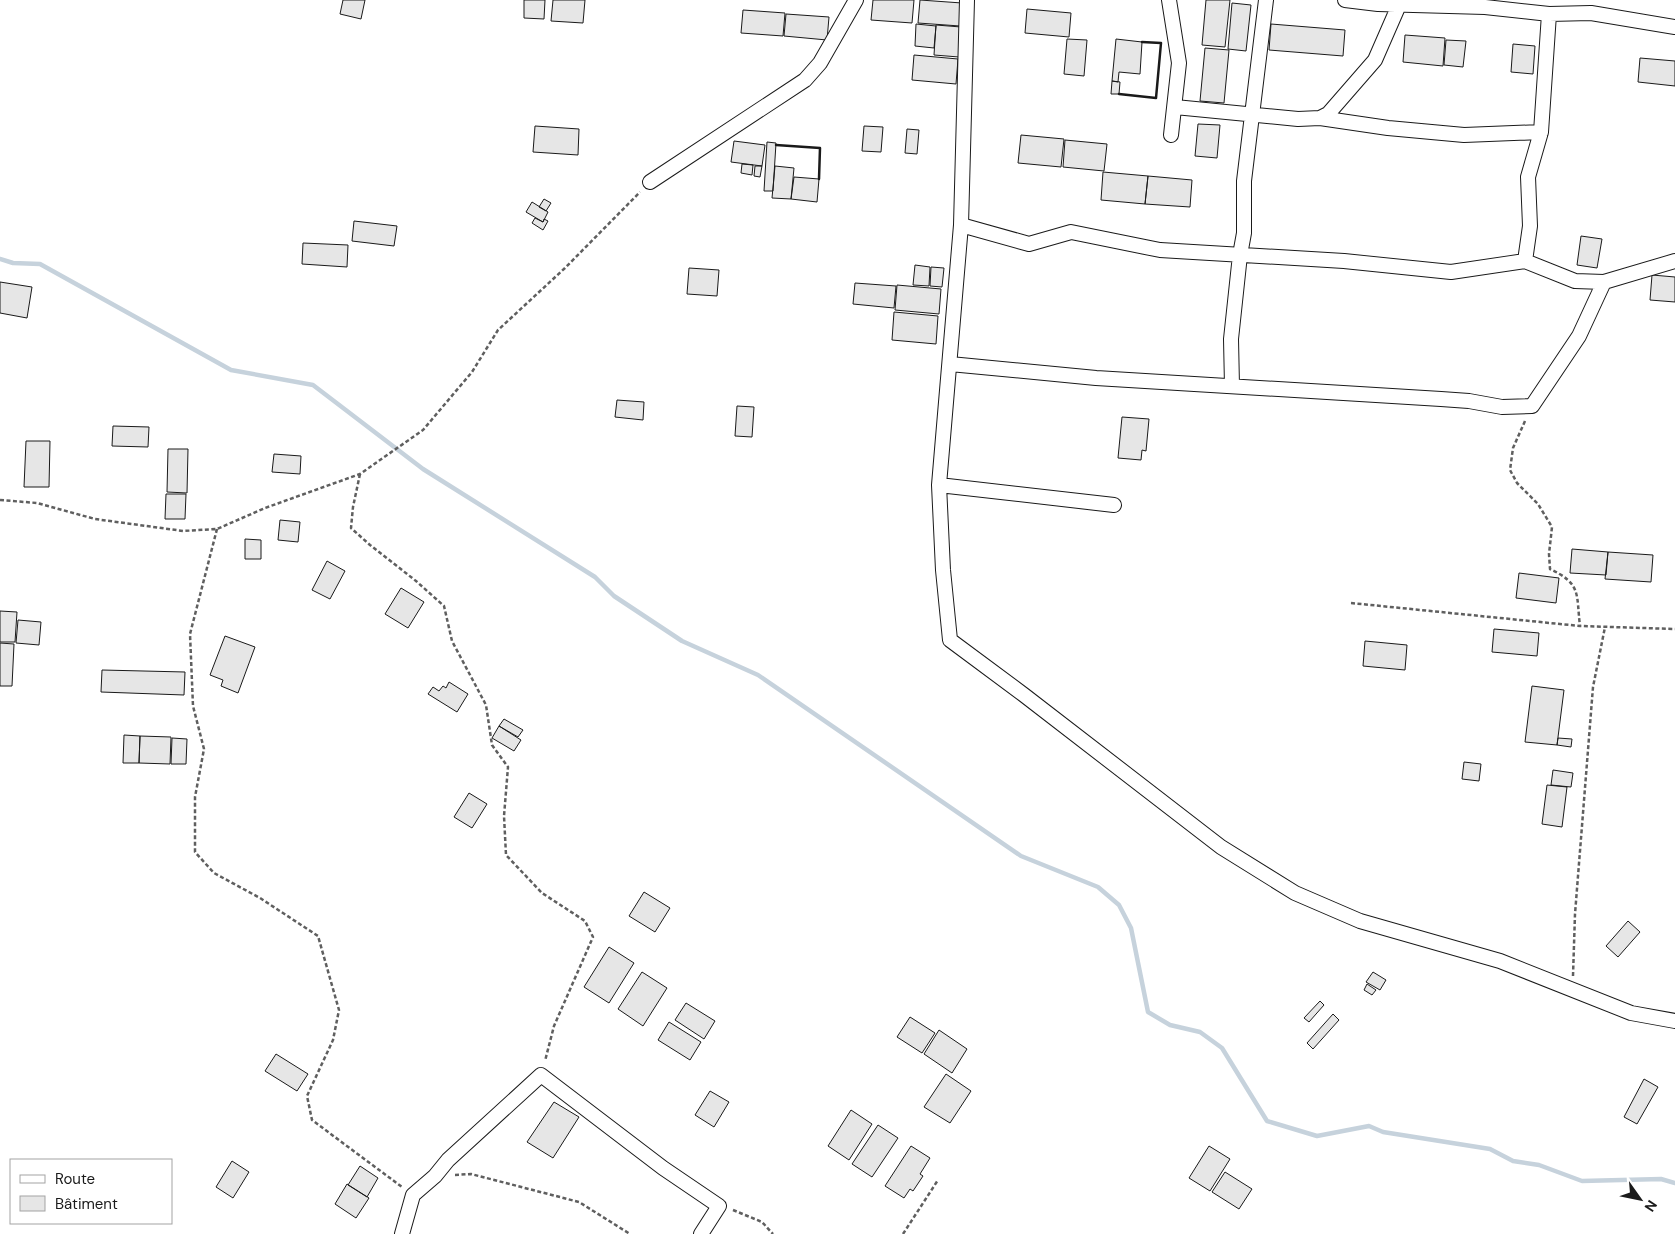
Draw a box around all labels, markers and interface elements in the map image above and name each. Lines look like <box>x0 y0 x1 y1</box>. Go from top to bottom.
legend <box>10 1159 172 1224</box>
text: Route <box>55 1169 95 1189</box>
north arrow <box>1615 1174 1665 1224</box>
text: Bâtiment <box>55 1194 118 1214</box>
text: N <box>1641 1197 1661 1215</box>

